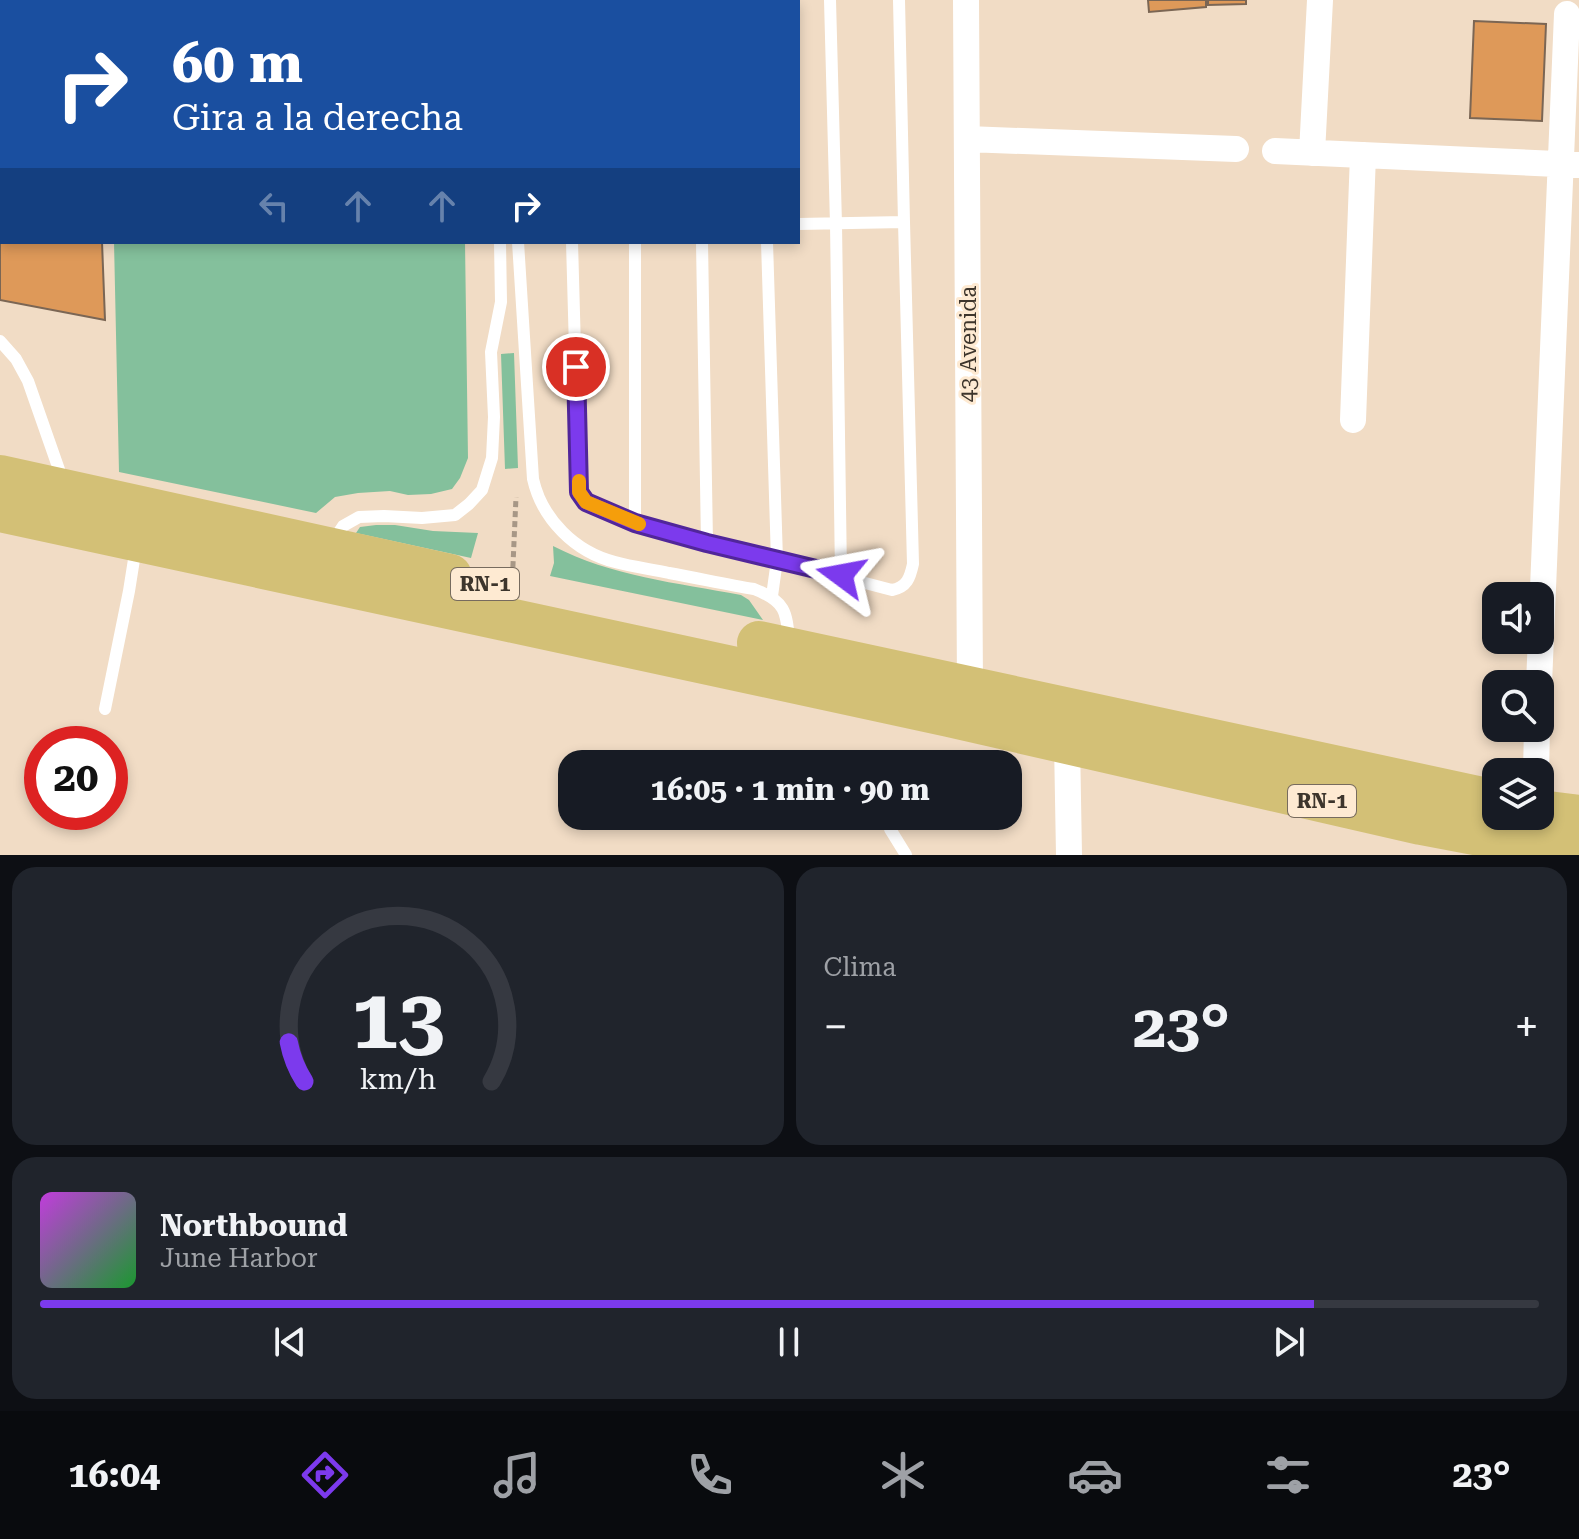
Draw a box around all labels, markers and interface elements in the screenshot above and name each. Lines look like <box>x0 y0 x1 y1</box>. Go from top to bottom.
text: 60 m <box>172 30 303 96</box>
icon: right <box>40 32 144 136</box>
text: Gira a la derecha <box>172 97 463 139</box>
icon: left <box>252 184 296 228</box>
icon: ahead <box>336 184 380 228</box>
icon: ahead <box>420 184 464 228</box>
icon: right <box>504 184 548 228</box>
street label: 43 Avenida <box>956 286 981 402</box>
pin <box>542 333 610 401</box>
icon: arrive <box>554 345 598 389</box>
position arrow <box>799 533 883 617</box>
road number: RN-1 <box>451 568 519 600</box>
map controls <box>1482 582 1554 830</box>
button: sound <box>1482 582 1554 654</box>
button: search <box>1482 670 1554 742</box>
speed limit sign: 20 <box>24 726 128 830</box>
button: layers <box>1482 758 1554 830</box>
text: 16:05 · 1 min · 90 m <box>650 772 930 807</box>
road number: RN-1 <box>1288 785 1356 817</box>
text: Clima <box>824 952 896 982</box>
text: 13 <box>351 971 444 1068</box>
text: 23° <box>1133 991 1230 1062</box>
text: − <box>824 1001 848 1053</box>
text: + <box>1514 1001 1539 1053</box>
text: km/h <box>359 1062 436 1096</box>
text: Northbound <box>160 1208 348 1243</box>
text: June Harbor <box>160 1243 318 1273</box>
icon: previous <box>268 1320 312 1364</box>
icon: pause <box>767 1320 811 1364</box>
icon: next <box>1267 1320 1311 1364</box>
icon: directions <box>297 1447 353 1503</box>
icon: music <box>489 1447 545 1503</box>
icon: phone <box>682 1447 738 1503</box>
icon: climate <box>875 1447 931 1503</box>
icon: car <box>1067 1447 1123 1503</box>
icon: filters <box>1260 1447 1316 1503</box>
text: 16:04 <box>68 1454 160 1496</box>
text: 23° <box>1452 1454 1511 1496</box>

